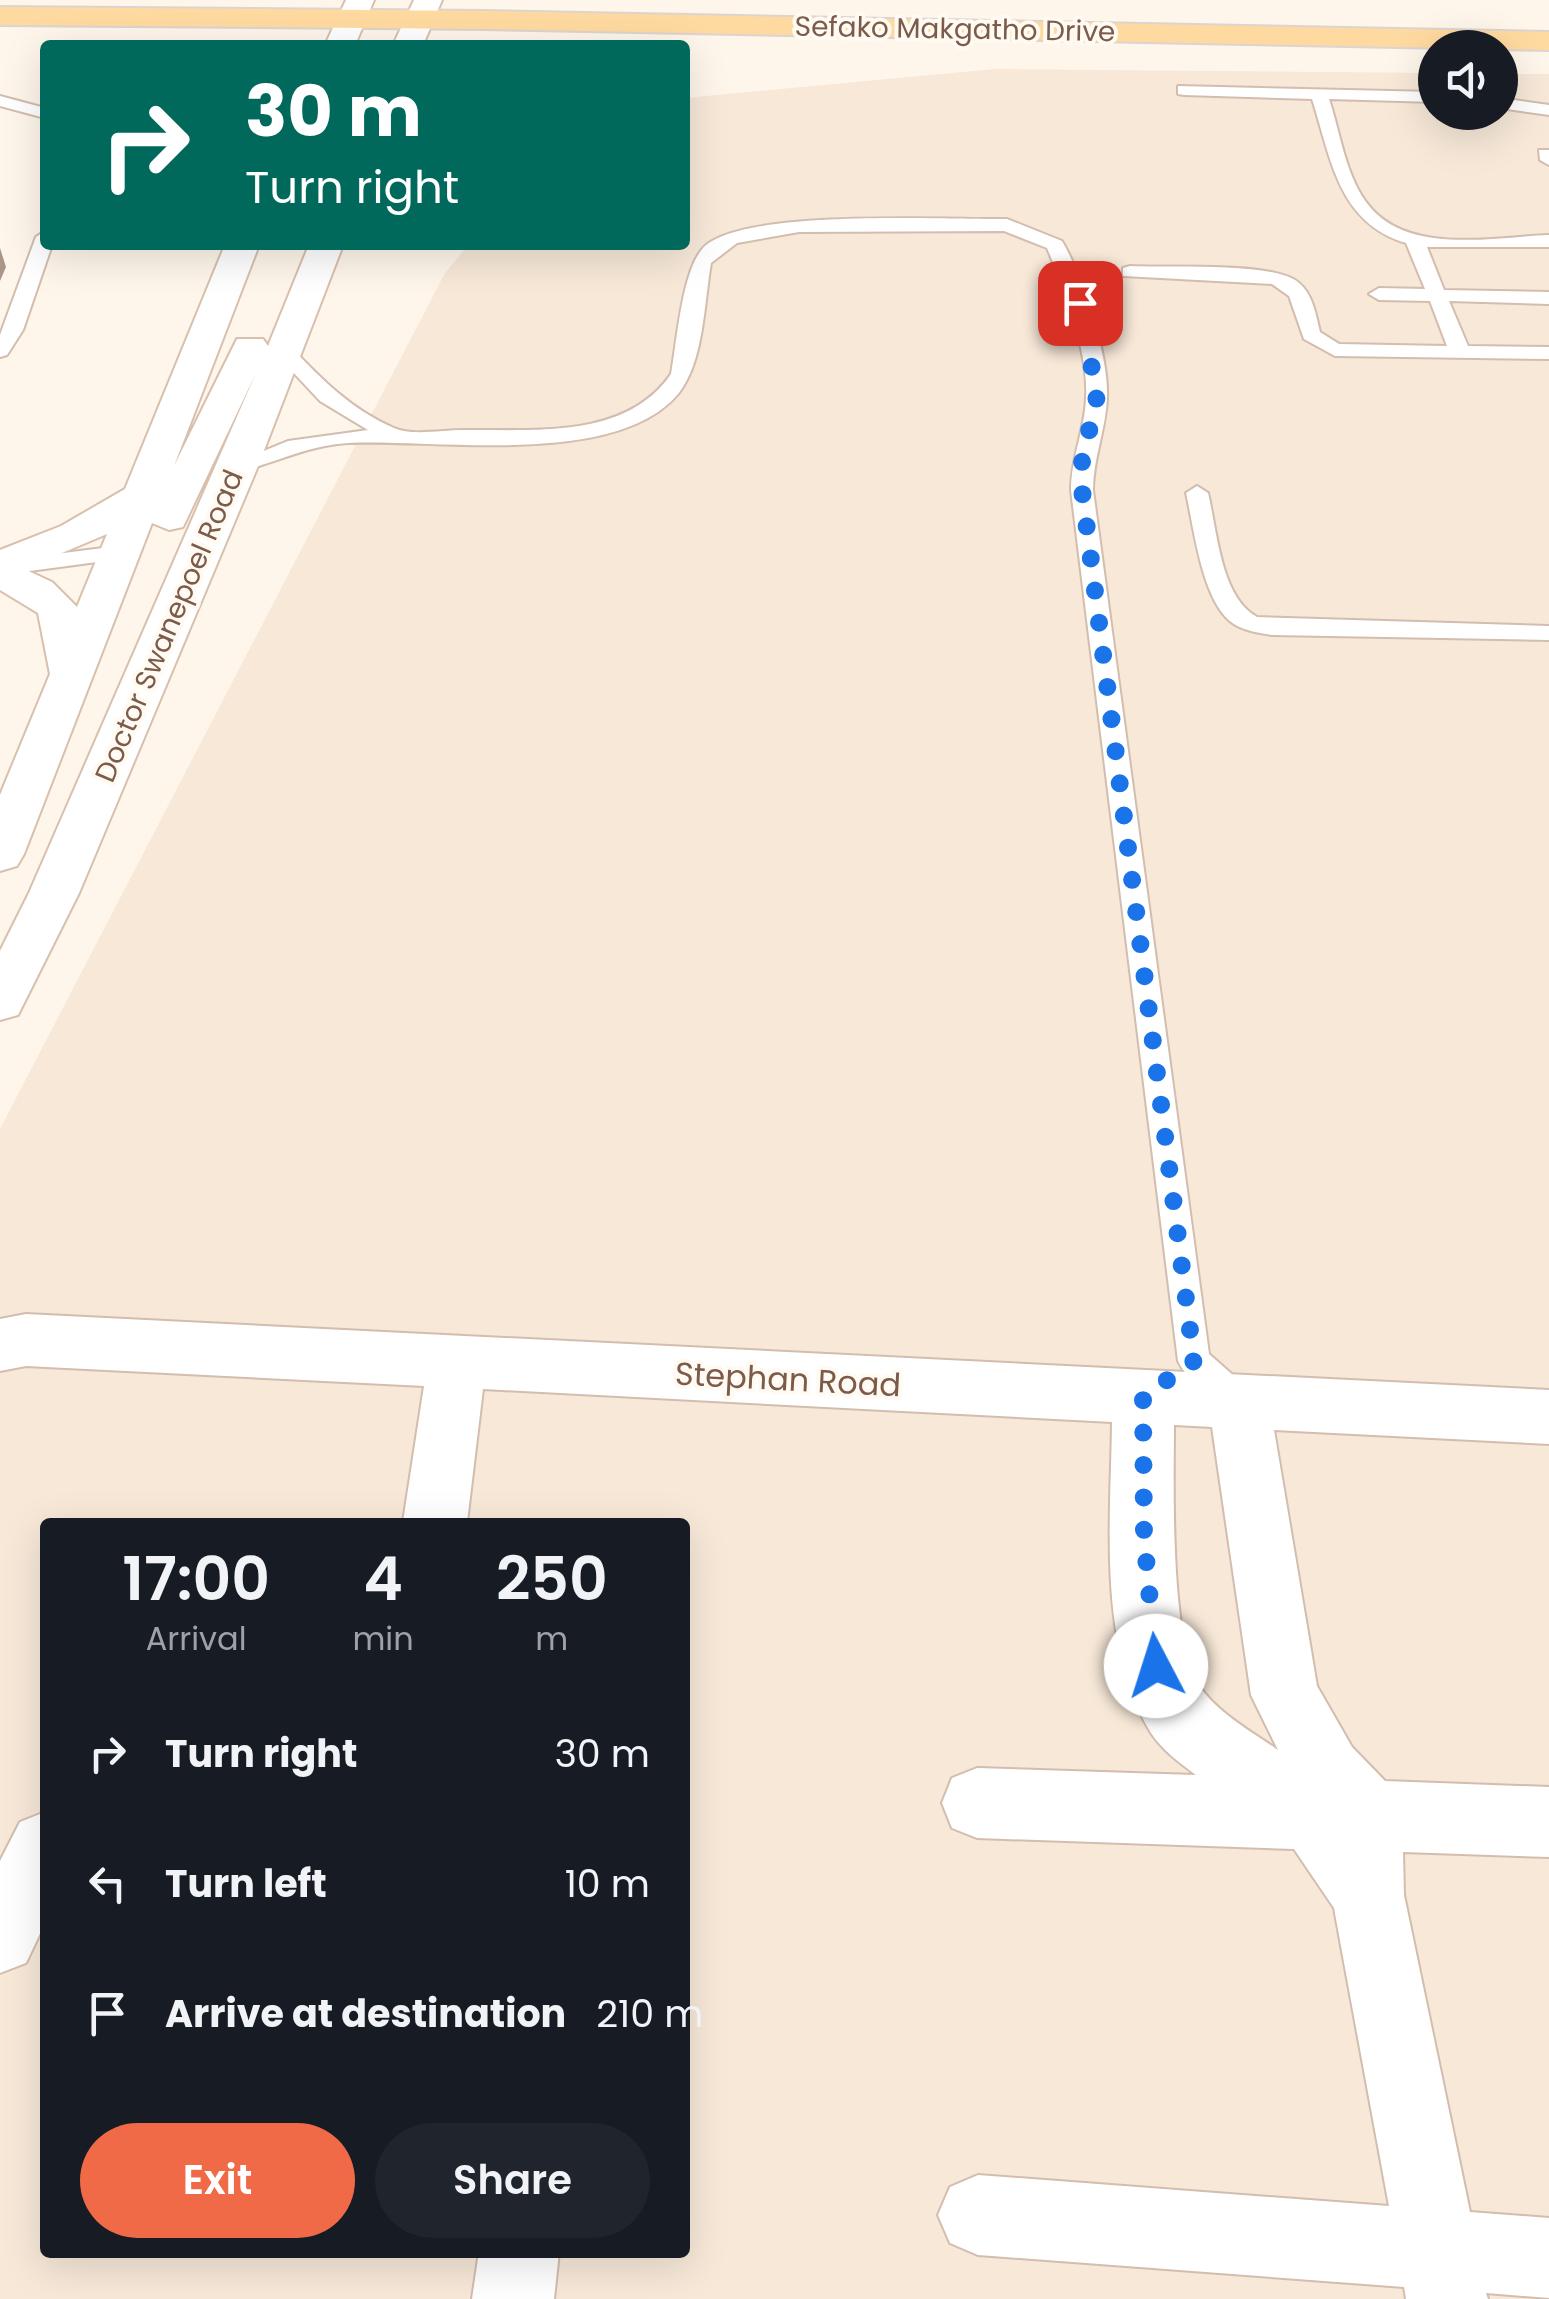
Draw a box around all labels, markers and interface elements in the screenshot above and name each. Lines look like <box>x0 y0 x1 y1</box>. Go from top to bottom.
street label: Sefako Makgatho Drive <box>794 7 1116 51</box>
map controls <box>1418 30 1518 130</box>
button: sound <box>1418 30 1518 130</box>
text: 30 m <box>245 62 422 161</box>
icon: right <box>80 80 210 210</box>
text: Turn right <box>245 156 459 219</box>
pin <box>1038 261 1123 346</box>
icon: arrive <box>1053 276 1108 331</box>
street label: Doctor Swanepoel Road <box>85 464 253 788</box>
street label: Stephan Road <box>674 1351 902 1407</box>
text: 17:00 <box>122 1537 270 1621</box>
text: 4 <box>363 1537 403 1621</box>
text: 250 <box>496 1537 608 1621</box>
position arrow <box>1104 1614 1208 1718</box>
text: Arrival <box>146 1616 247 1661</box>
text: min <box>352 1616 414 1661</box>
text: m <box>535 1616 568 1661</box>
icon: right <box>80 1726 135 1781</box>
text: Turn right <box>165 1727 357 1780</box>
text: 30 m <box>554 1727 650 1780</box>
icon: left <box>80 1856 135 1911</box>
text: Turn left <box>165 1857 327 1910</box>
text: 10 m <box>565 1857 650 1910</box>
icon: arrive <box>80 1986 135 2041</box>
text: Arrive at destination <box>165 1987 566 2040</box>
text: 210 m <box>596 1987 703 2040</box>
button: Exit <box>80 2123 355 2238</box>
button: Share <box>375 2123 650 2238</box>

